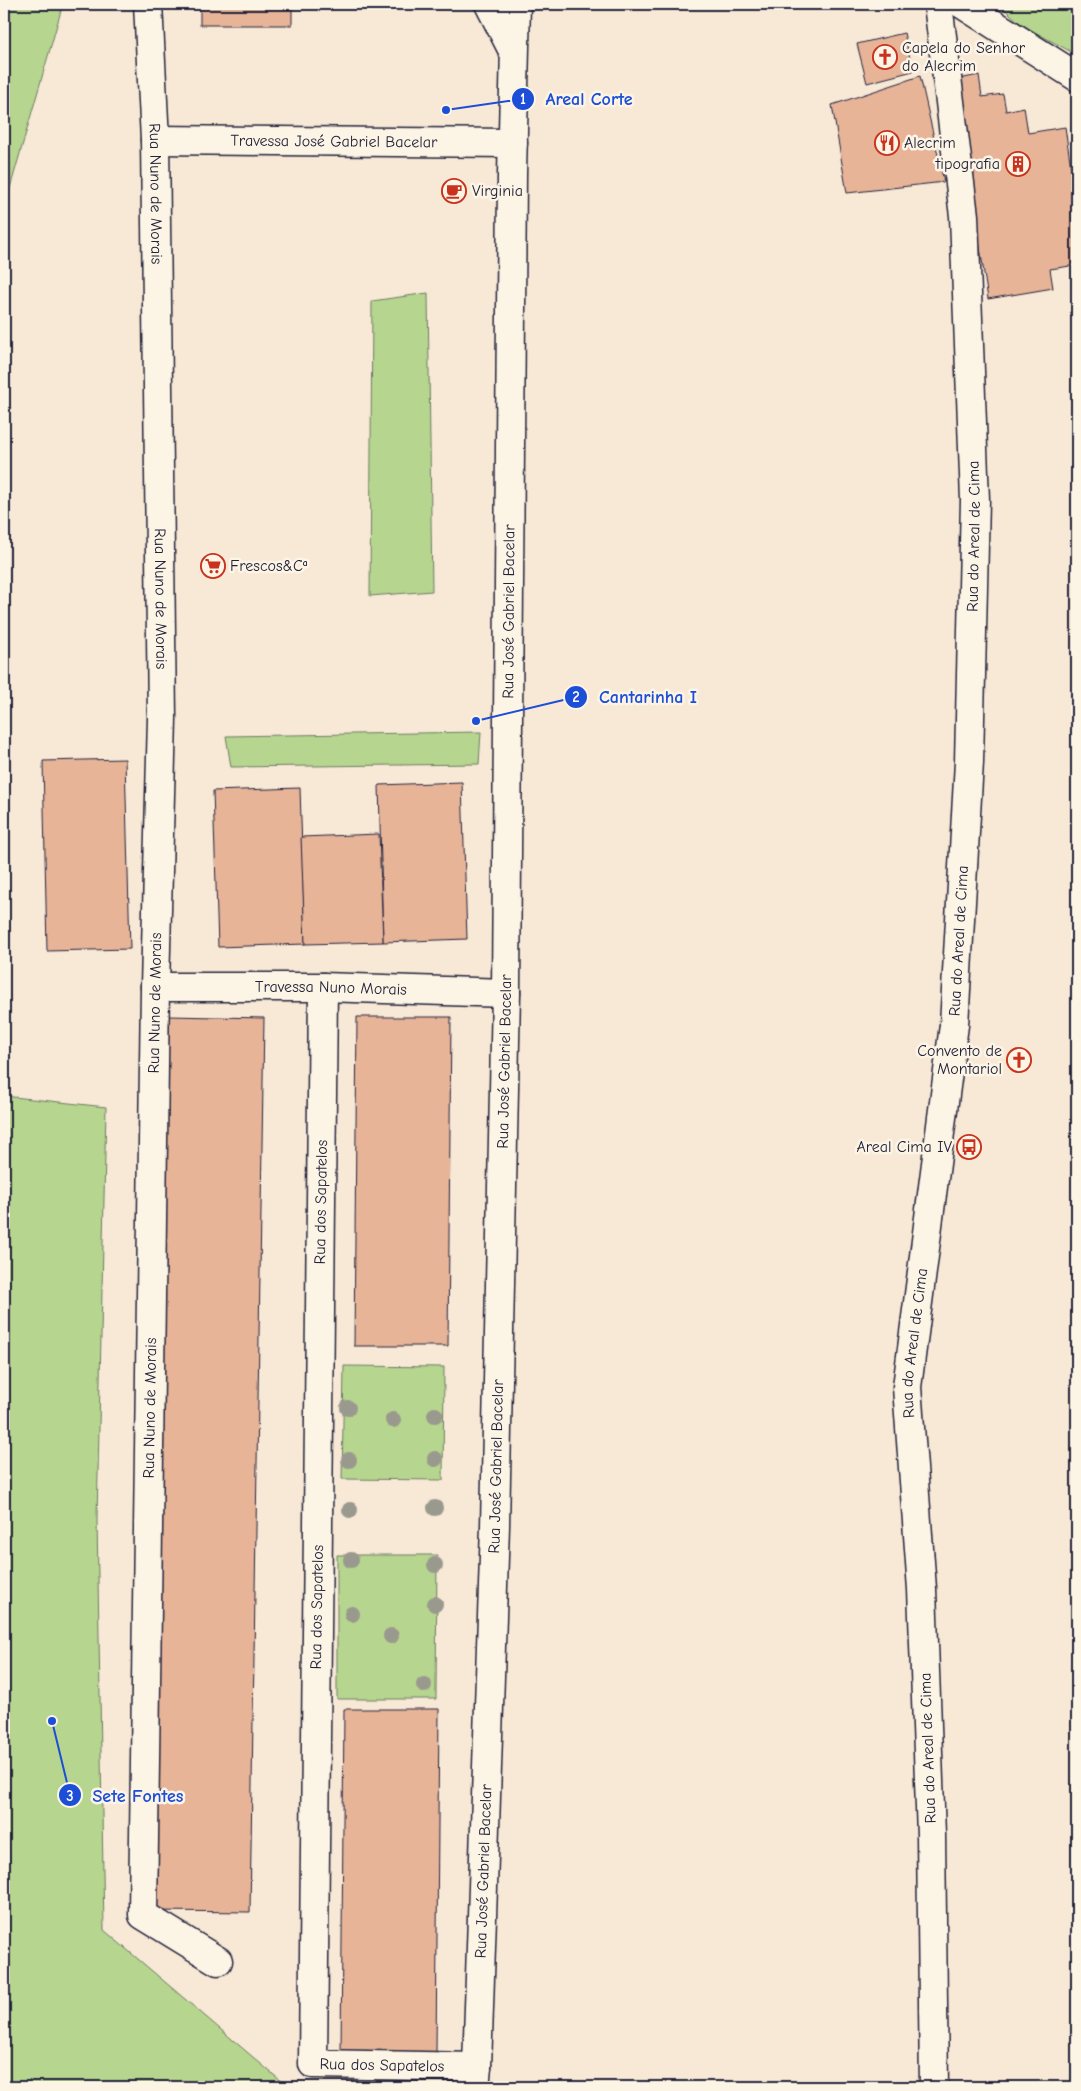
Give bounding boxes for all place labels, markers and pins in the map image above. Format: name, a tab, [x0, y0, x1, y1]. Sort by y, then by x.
place label: Capela do Senhor do Alecrim	[902, 39, 1026, 75]
church icon: Capela do Senhor do Alecrim	[872, 44, 898, 70]
callout: Areal Corte	[511, 82, 642, 115]
restaurant icon: Alecrim	[874, 130, 900, 156]
place label: Alecrim	[904, 134, 956, 152]
building icon: tipografia	[1005, 151, 1031, 177]
place label: tipografia	[935, 155, 1000, 173]
cafe icon: Virginia	[441, 178, 467, 204]
place label: Virginia	[472, 182, 523, 200]
supermarket icon: Frescos&Cª	[200, 553, 226, 579]
place label: Frescos&Cª	[230, 557, 308, 575]
callout: Cantarinha I	[564, 681, 707, 714]
place label: Convento de Montariol	[917, 1042, 1002, 1078]
church icon: Convento de Montariol	[1006, 1047, 1032, 1073]
bus stop icon: Areal Cima IV	[956, 1134, 982, 1160]
place label: Areal Cima IV	[856, 1138, 952, 1156]
callout: Sete Fontes	[57, 1779, 193, 1812]

